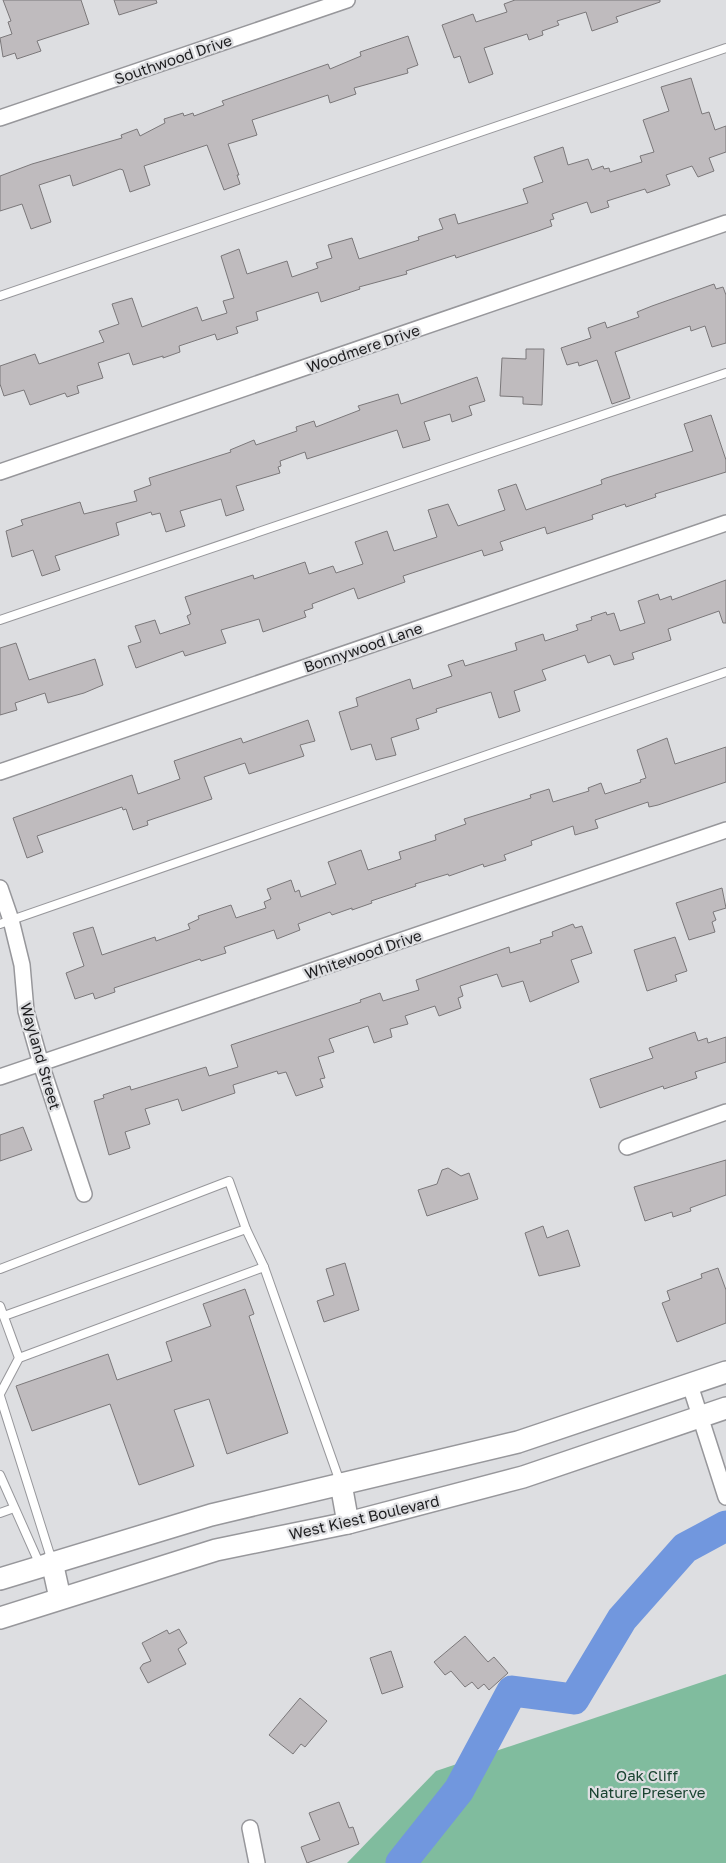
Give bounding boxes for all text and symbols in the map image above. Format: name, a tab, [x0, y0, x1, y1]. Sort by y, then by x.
street label: Southwood Drive	[112, 30, 234, 88]
street label: Woodmere Drive	[304, 320, 422, 376]
street label: Bonnywood Lane	[301, 618, 425, 676]
street label: Whitewood Drive	[302, 925, 424, 982]
street label: Wayland Street	[17, 1001, 65, 1111]
street label: West Kiest Boulevard	[287, 1491, 441, 1543]
park label: Oak Cliff Nature Preserve	[589, 1766, 706, 1801]

